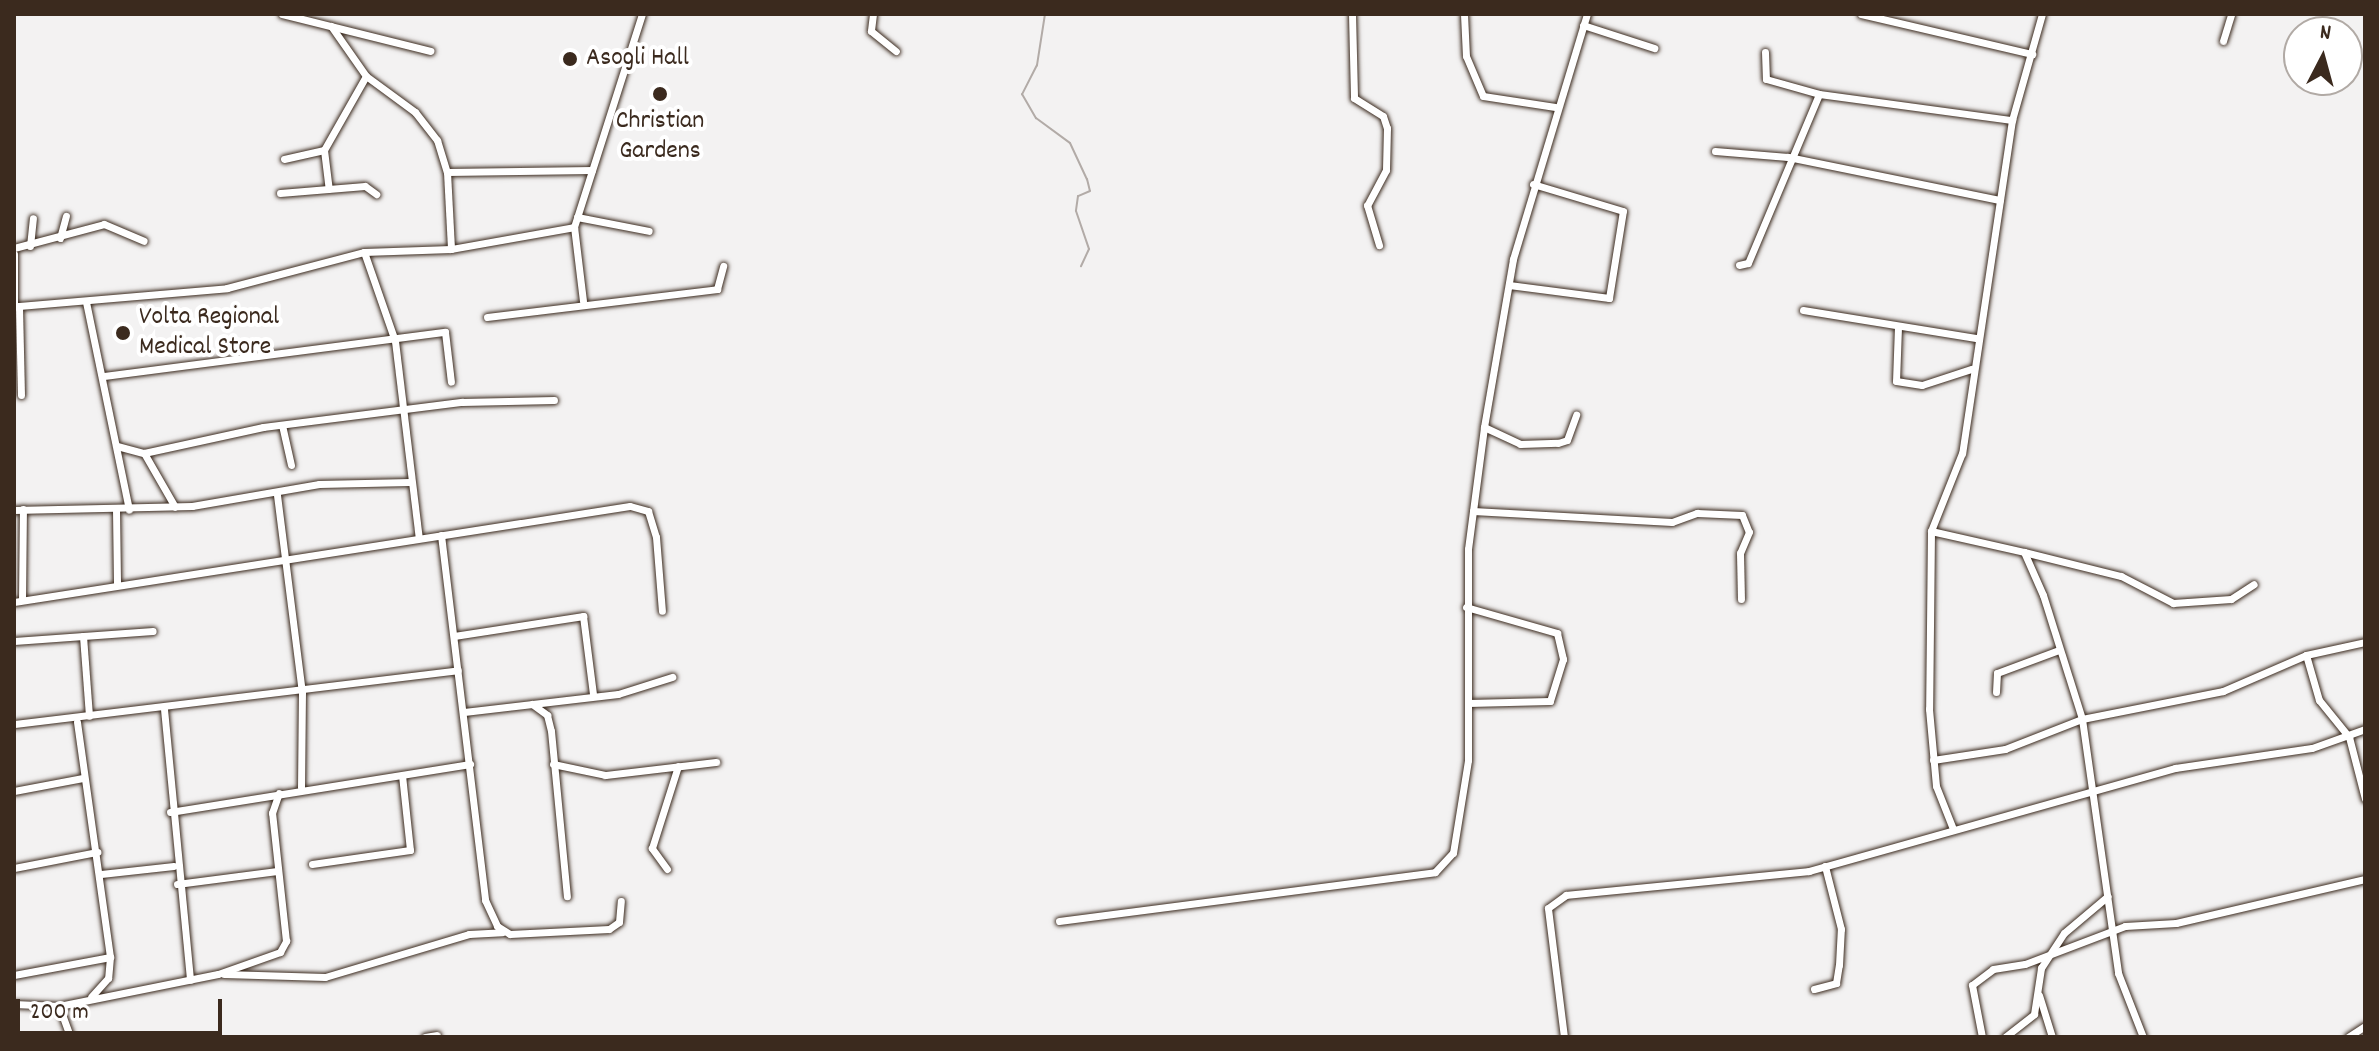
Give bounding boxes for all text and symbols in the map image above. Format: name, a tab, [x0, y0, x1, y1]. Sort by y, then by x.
north arrow	[2283, 16, 2363, 96]
text: N	[2318, 18, 2332, 50]
place label: Asogli Hall	[586, 43, 689, 75]
marker: Asogli Hall	[561, 50, 579, 68]
marker: Christian Gardens	[651, 85, 669, 103]
place label: Christian Gardens	[616, 106, 704, 168]
place label: Volta Regional Medical Store	[139, 302, 279, 364]
marker: Volta Regional Medical Store	[114, 324, 132, 342]
scale bar	[20, 983, 226, 1033]
text: 200 m	[30, 996, 89, 1030]

